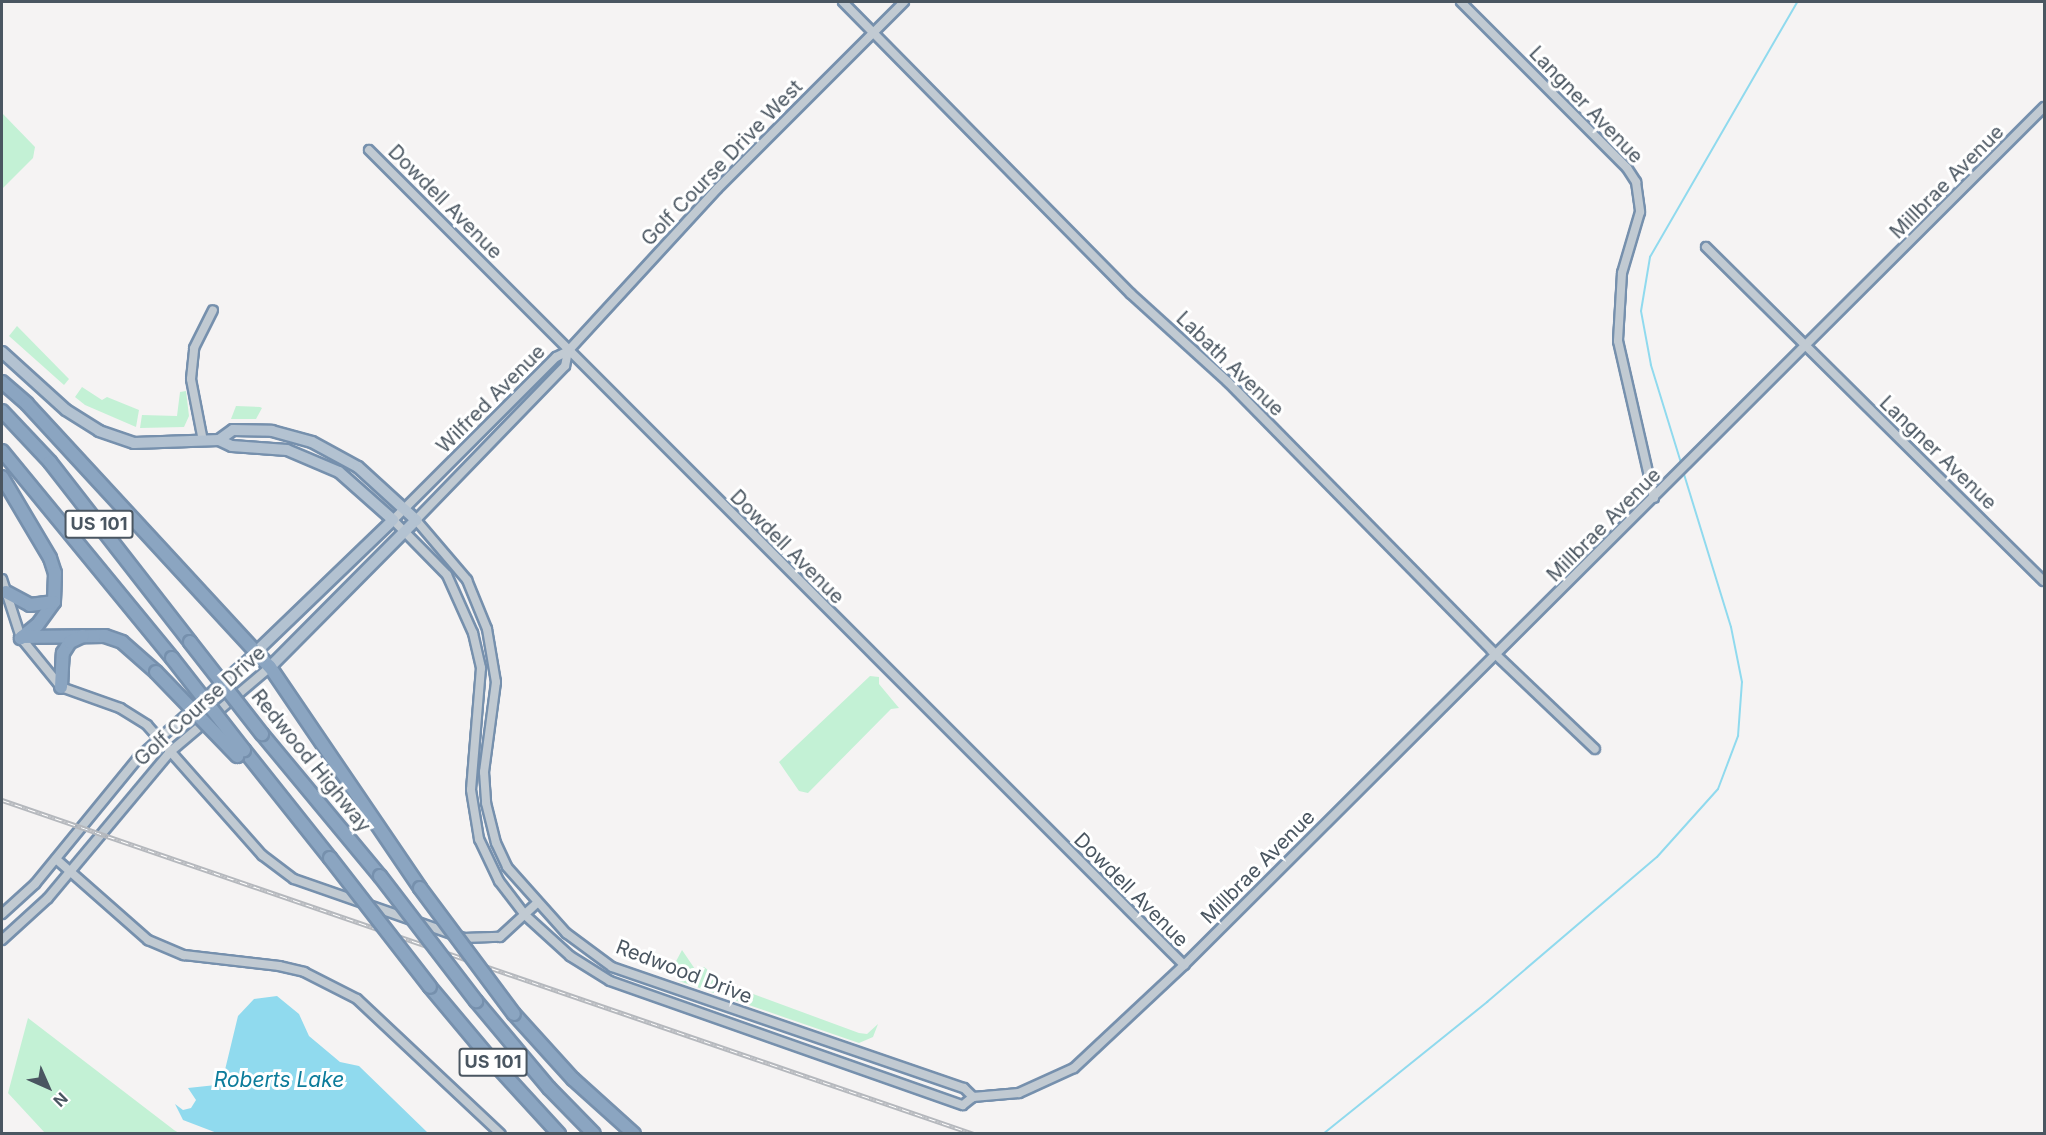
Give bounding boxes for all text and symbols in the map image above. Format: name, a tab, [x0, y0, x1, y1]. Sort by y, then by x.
street label: Langner Avenue	[1524, 41, 1648, 169]
street label: Golf Course Drive West	[637, 75, 807, 251]
street label: Millbrae Avenue	[1885, 120, 2009, 244]
street label: Dowdell Avenue	[383, 140, 507, 264]
street label: Labath Avenue	[1171, 307, 1289, 421]
street label: Wilfred Avenue	[432, 340, 550, 458]
street label: Langner Avenue	[1874, 391, 2002, 515]
street label: Millbrae Avenue	[1542, 463, 1666, 587]
street label: Dowdell Avenue	[725, 485, 849, 609]
road number: US 101	[64, 509, 134, 539]
street label: Golf Course Drive	[129, 641, 271, 771]
street label: Redwood Highway	[246, 685, 376, 837]
street label: Millbrae Avenue	[1196, 805, 1320, 929]
street label: Dowdell Avenue	[1069, 828, 1193, 952]
street label: Redwood Drive	[612, 935, 756, 1009]
road number: US 101	[458, 1047, 528, 1077]
north arrow	[18, 1057, 78, 1117]
water label: Roberts Lake	[214, 1067, 344, 1093]
text: N	[49, 1088, 72, 1111]

